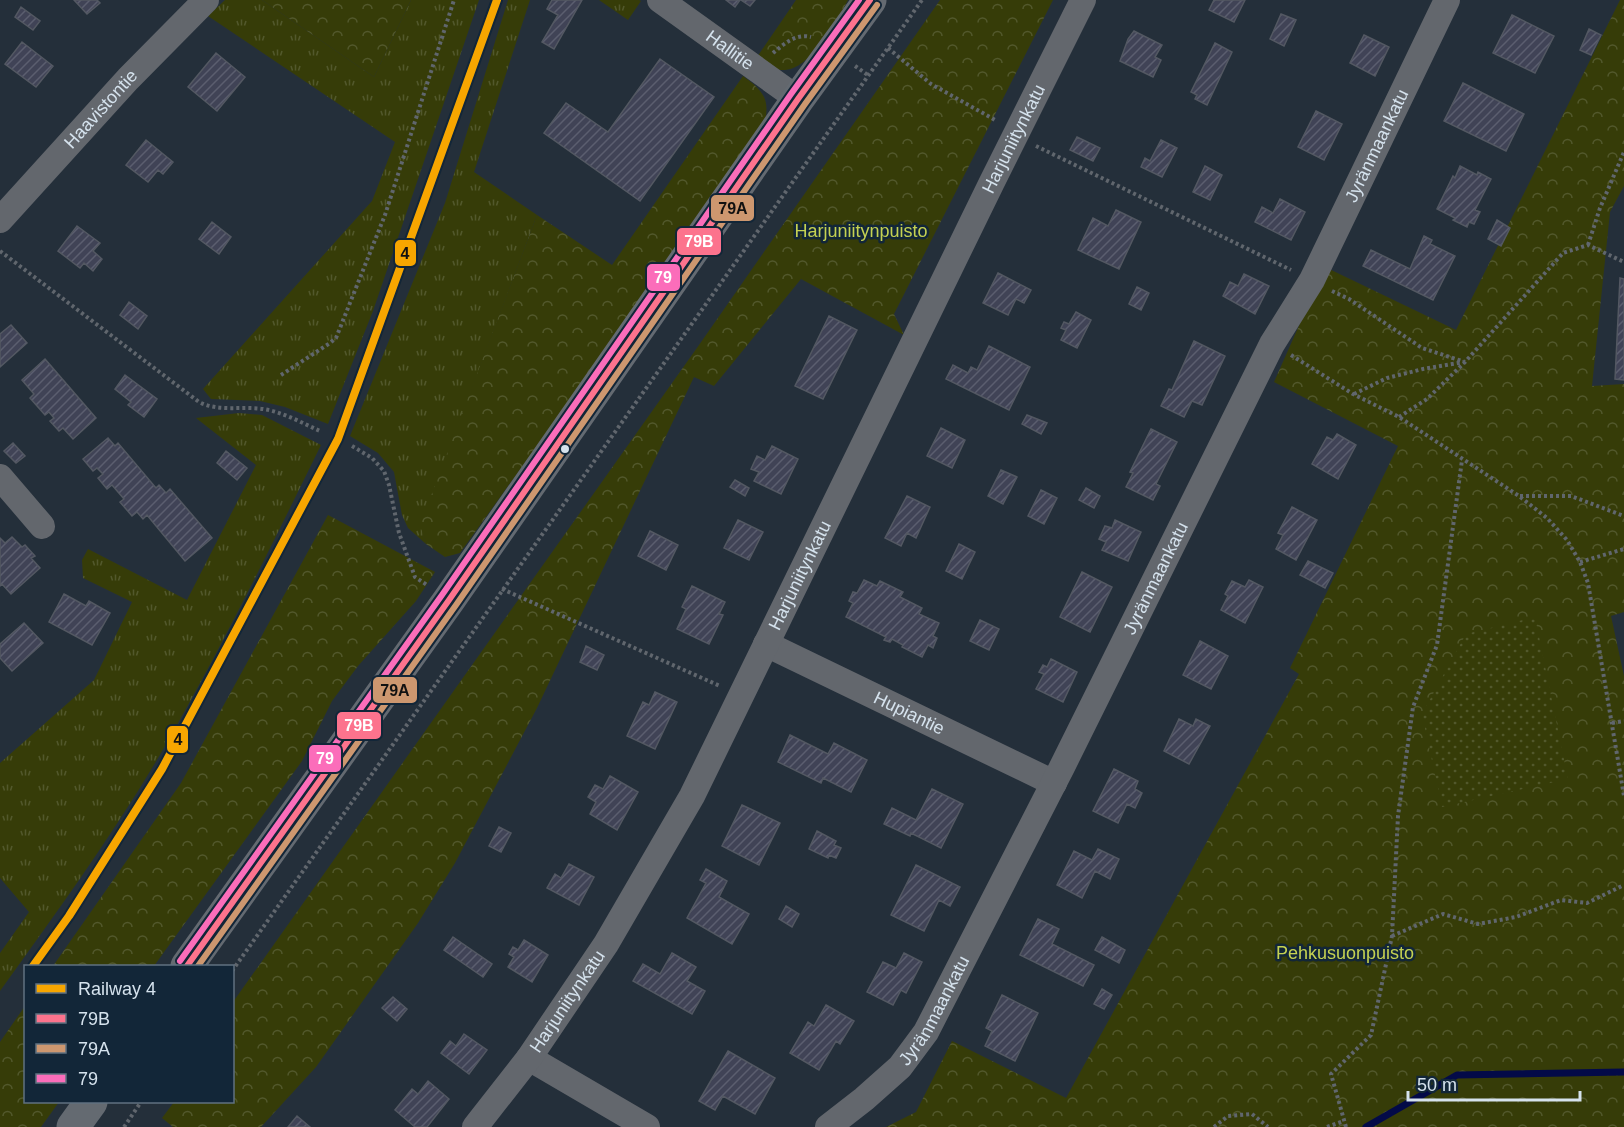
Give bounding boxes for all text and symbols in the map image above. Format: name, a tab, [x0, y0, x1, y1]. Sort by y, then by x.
street label: Hallitie	[702, 26, 758, 74]
street label: Haavistontie	[60, 65, 142, 152]
street label: Harjuniitynkatu	[978, 81, 1049, 197]
street label: Jyränmaankatu	[1341, 86, 1412, 206]
line badge: 79A	[710, 194, 755, 222]
text: 79A	[718, 200, 748, 217]
park label: Harjuniitynpuisto	[794, 221, 928, 241]
line badge: 79B	[676, 227, 722, 256]
text: 79B	[684, 233, 714, 250]
line badge: 4	[394, 239, 417, 267]
text: 4	[401, 245, 410, 262]
line badge: 79	[646, 263, 681, 292]
text: 79	[654, 269, 672, 286]
unlabelled marker	[559, 443, 571, 455]
street label: Harjuniitynkatu	[765, 517, 835, 633]
street label: Jyränmaankatu	[1119, 519, 1192, 638]
line badge: 79A	[372, 676, 418, 704]
text: 79A	[380, 682, 410, 699]
street label: Hupiantie	[871, 688, 948, 739]
line badge: 79B	[336, 711, 382, 740]
text: 79B	[344, 717, 374, 734]
line badge: 4	[166, 725, 189, 754]
text: 4	[174, 731, 183, 748]
line badge: 79	[308, 744, 342, 773]
text: 79	[316, 750, 334, 767]
park label: Pehkusuonpuisto	[1276, 943, 1414, 963]
street label: Harjuniitynkatu	[526, 946, 609, 1056]
street label: Jyränmaankatu	[895, 953, 973, 1069]
legend	[24, 965, 234, 1103]
text: Railway 4	[78, 979, 156, 999]
text: 79B	[78, 1009, 110, 1029]
text: 79A	[78, 1039, 110, 1059]
scale bar	[1408, 1064, 1580, 1102]
text: 79	[78, 1069, 98, 1089]
text: 50 m	[1417, 1075, 1457, 1095]

